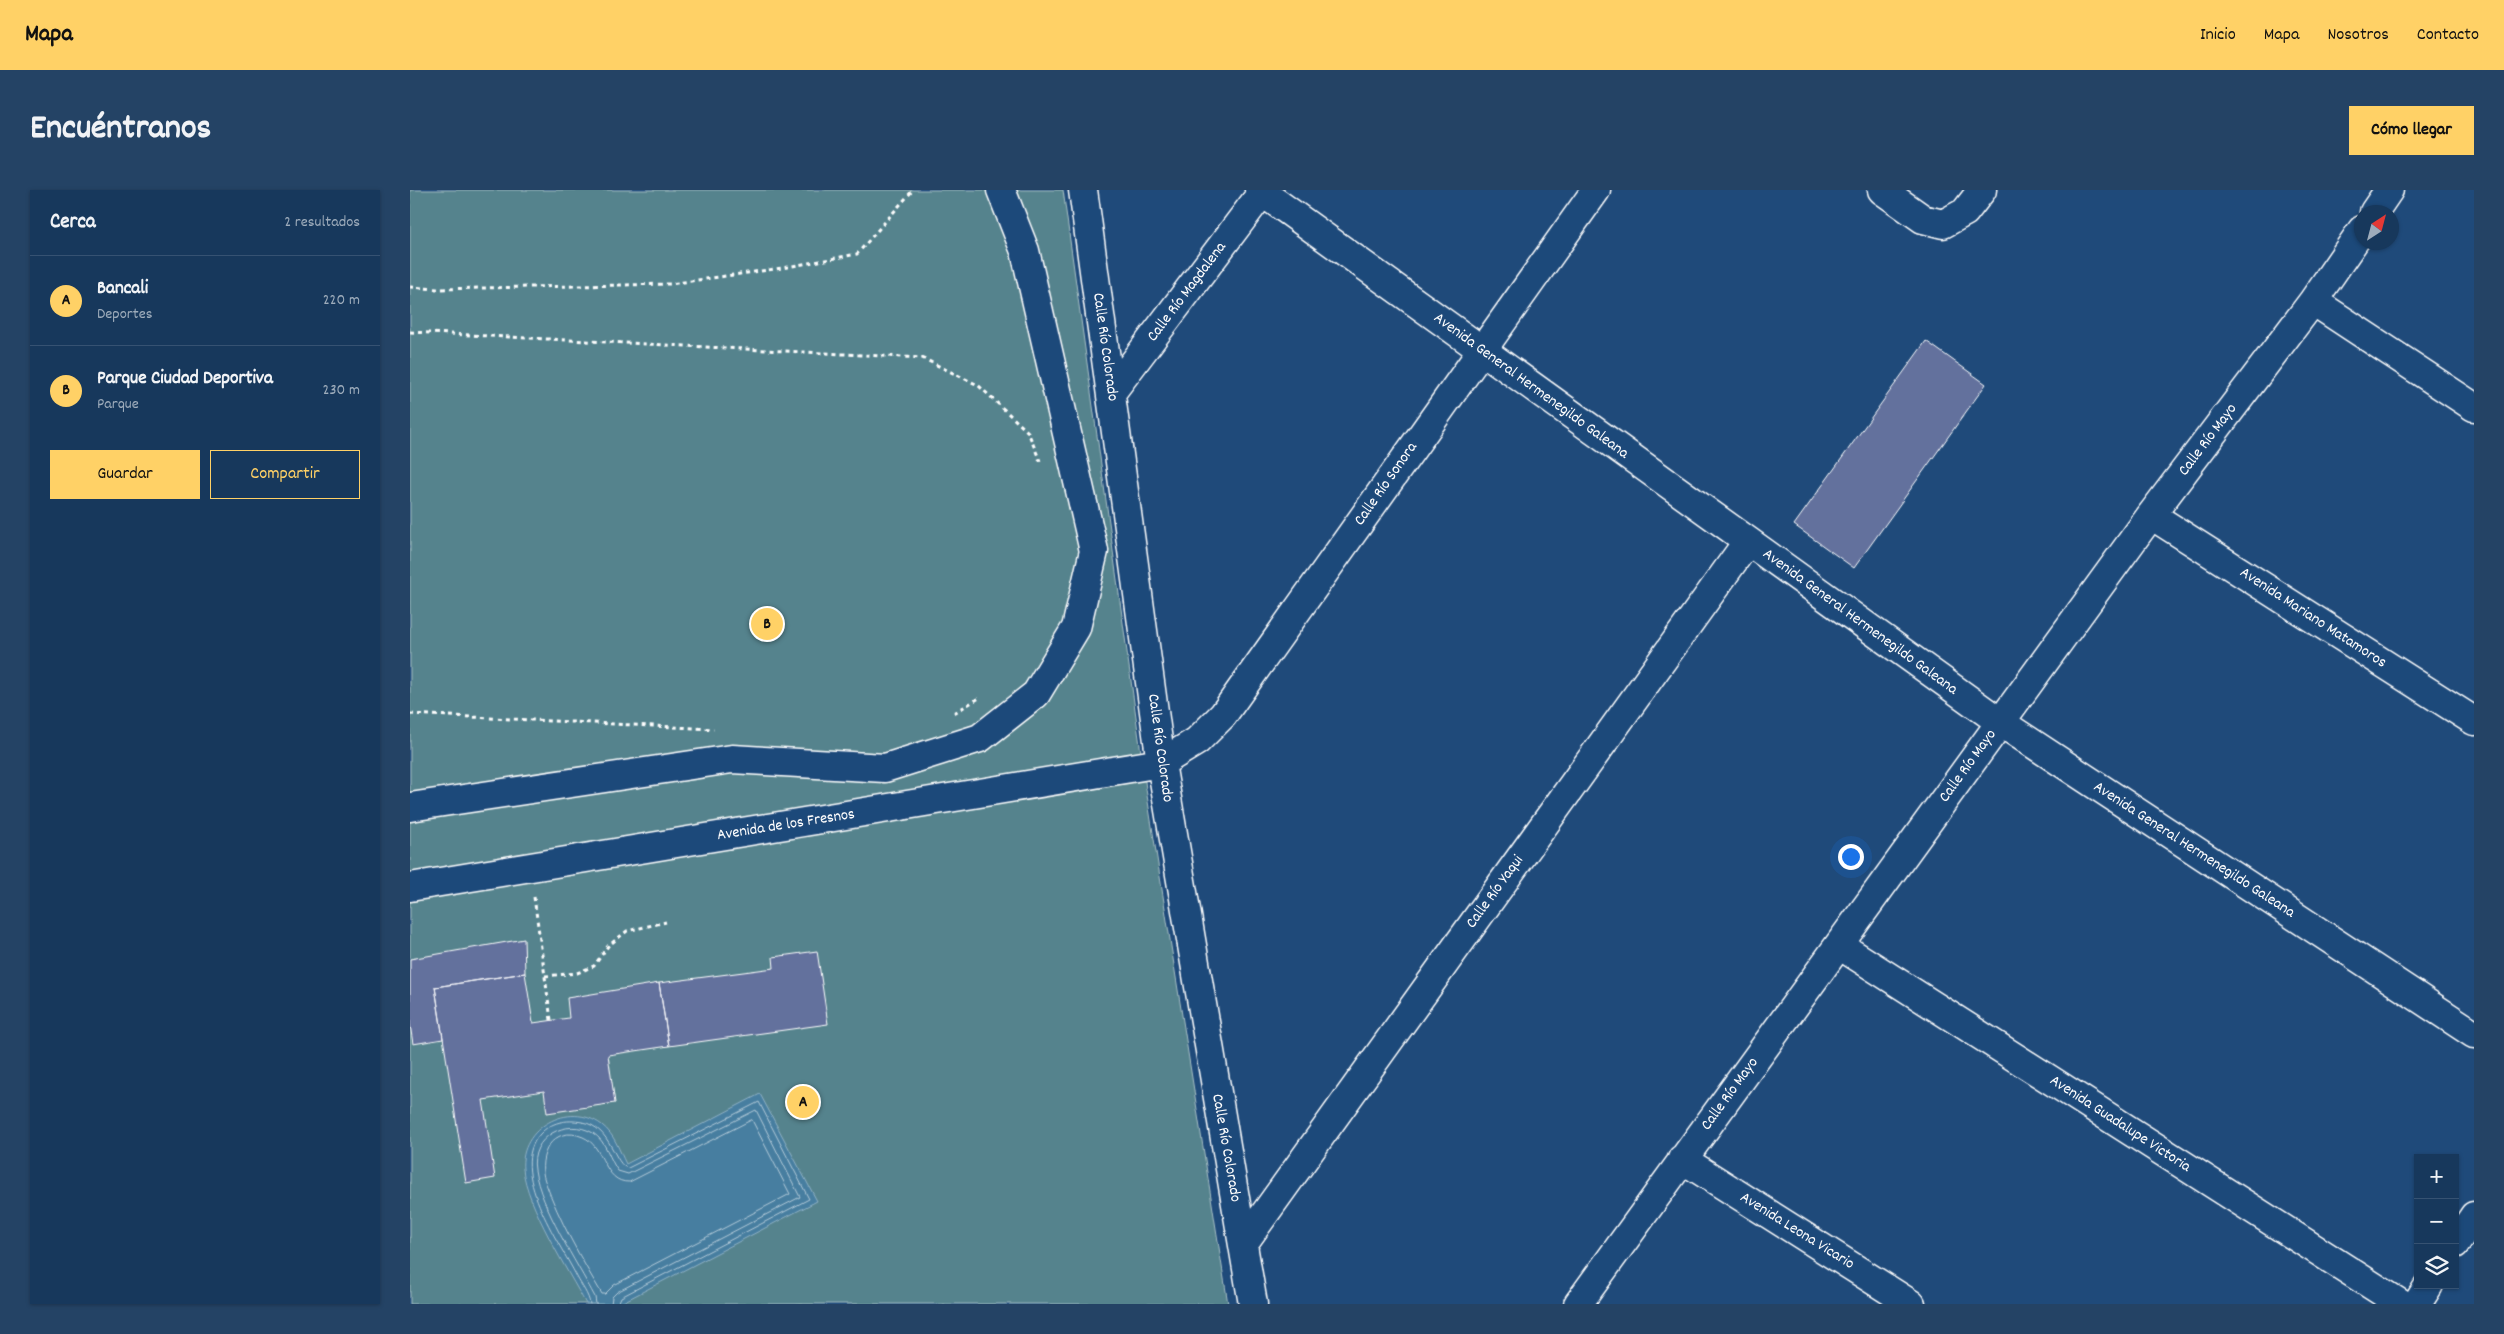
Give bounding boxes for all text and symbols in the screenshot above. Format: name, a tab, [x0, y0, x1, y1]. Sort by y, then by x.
text: Mapa	[25, 18, 73, 52]
text: Inicio	[2200, 23, 2236, 48]
text: Mapa	[2264, 23, 2299, 48]
text: Nosotros	[2327, 23, 2389, 48]
text: Contacto	[2417, 23, 2479, 48]
text: Encuéntranos	[30, 105, 211, 155]
button: Cómo llegar	[2349, 106, 2474, 155]
north arrow	[2354, 205, 2399, 250]
text: Cerca	[50, 208, 96, 238]
text: 2 resultados	[284, 211, 360, 234]
street label: Calle Río Magdalena	[1142, 237, 1233, 347]
text: Bancali	[97, 276, 148, 303]
text: A	[62, 289, 70, 312]
text: 220 m	[323, 289, 360, 312]
street label: Calle Río Colorado	[1086, 291, 1124, 403]
text: Deportes	[97, 303, 152, 326]
street label: Avenida General Hermenegildo Galeana	[1429, 307, 1634, 465]
text: Parque Ciudad Deportiva	[97, 366, 273, 393]
text: B	[62, 379, 70, 402]
text: 230 m	[323, 379, 360, 402]
text: Parque	[97, 393, 139, 416]
street label: Calle Río Mayo	[2173, 399, 2243, 481]
street label: Calle Río Sonora	[1349, 437, 1424, 530]
button: Guardar	[50, 450, 200, 499]
button: Compartir	[210, 450, 360, 499]
street label: Avenida General Hermenegildo Galeana	[1758, 543, 1963, 701]
street label: Avenida Mariano Matamoros	[2235, 562, 2391, 674]
pin: B	[751, 605, 783, 643]
street label: Calle Río Colorado	[1141, 692, 1179, 804]
street label: Calle Río Mayo	[1933, 725, 2003, 807]
street label: Avenida General Hermenegildo Galeana	[2089, 776, 2300, 924]
street label: Avenida de los Fresnos	[716, 803, 857, 847]
your location	[1838, 844, 1864, 870]
street label: Calle Río Yaqui	[1461, 851, 1529, 933]
street label: Calle Río Mayo	[1695, 1053, 1765, 1135]
street label: Avenida Guadalupe Victoria	[2045, 1070, 2196, 1179]
pin: A	[787, 1083, 819, 1121]
street label: Calle Río Colorado	[1205, 1092, 1247, 1204]
map controls	[2414, 1154, 2459, 1289]
button: +	[2414, 1154, 2459, 1199]
street label: Avenida Leona Vicario	[1735, 1186, 1859, 1276]
button: −	[2414, 1199, 2459, 1244]
button: layers	[2414, 1244, 2459, 1289]

